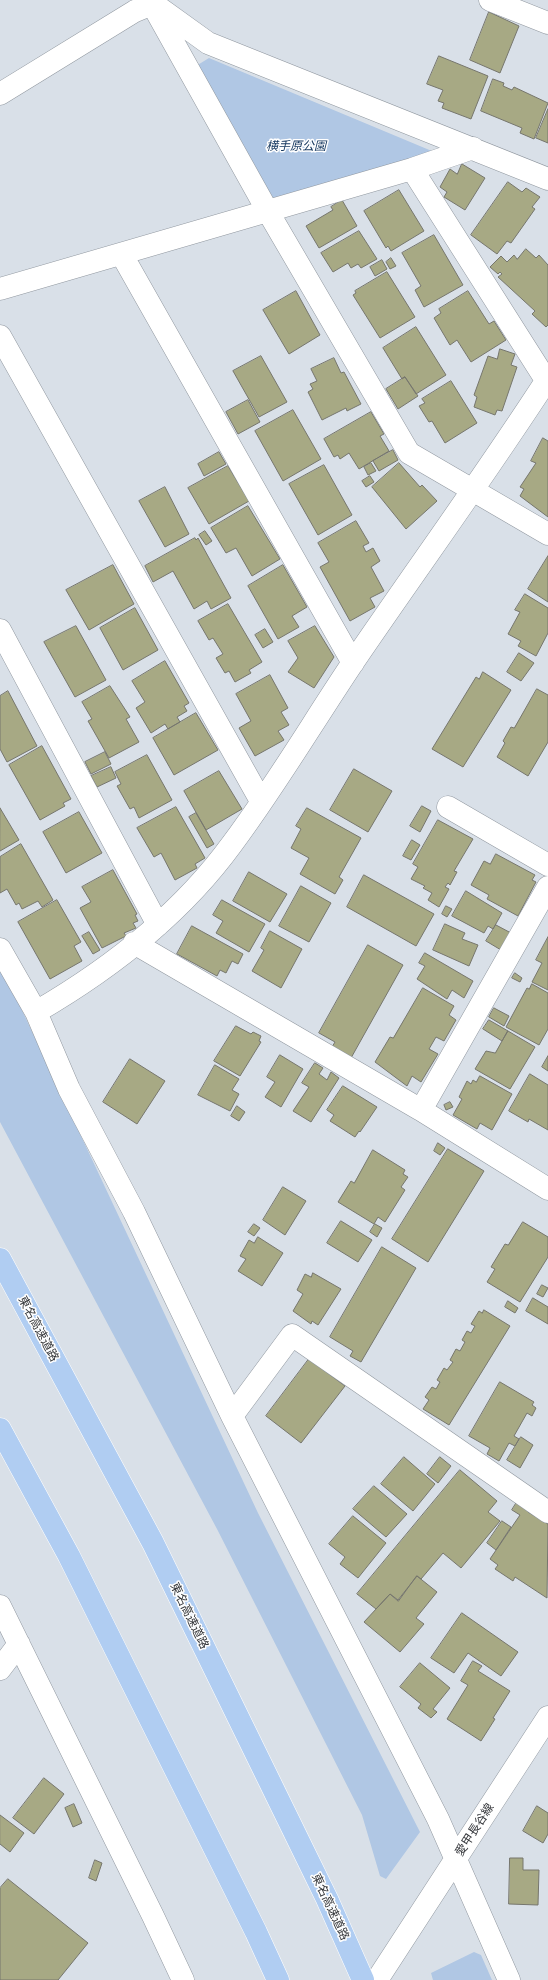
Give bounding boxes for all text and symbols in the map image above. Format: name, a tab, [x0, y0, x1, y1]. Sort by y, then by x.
park label: 横手原公園	[266, 140, 326, 154]
street label: 東名高速道路	[15, 1294, 61, 1364]
street label: 東名高速道路	[167, 1580, 211, 1652]
street label: 愛甲長谷線	[453, 1801, 497, 1859]
street label: 東名高速道路	[308, 1871, 352, 1943]

